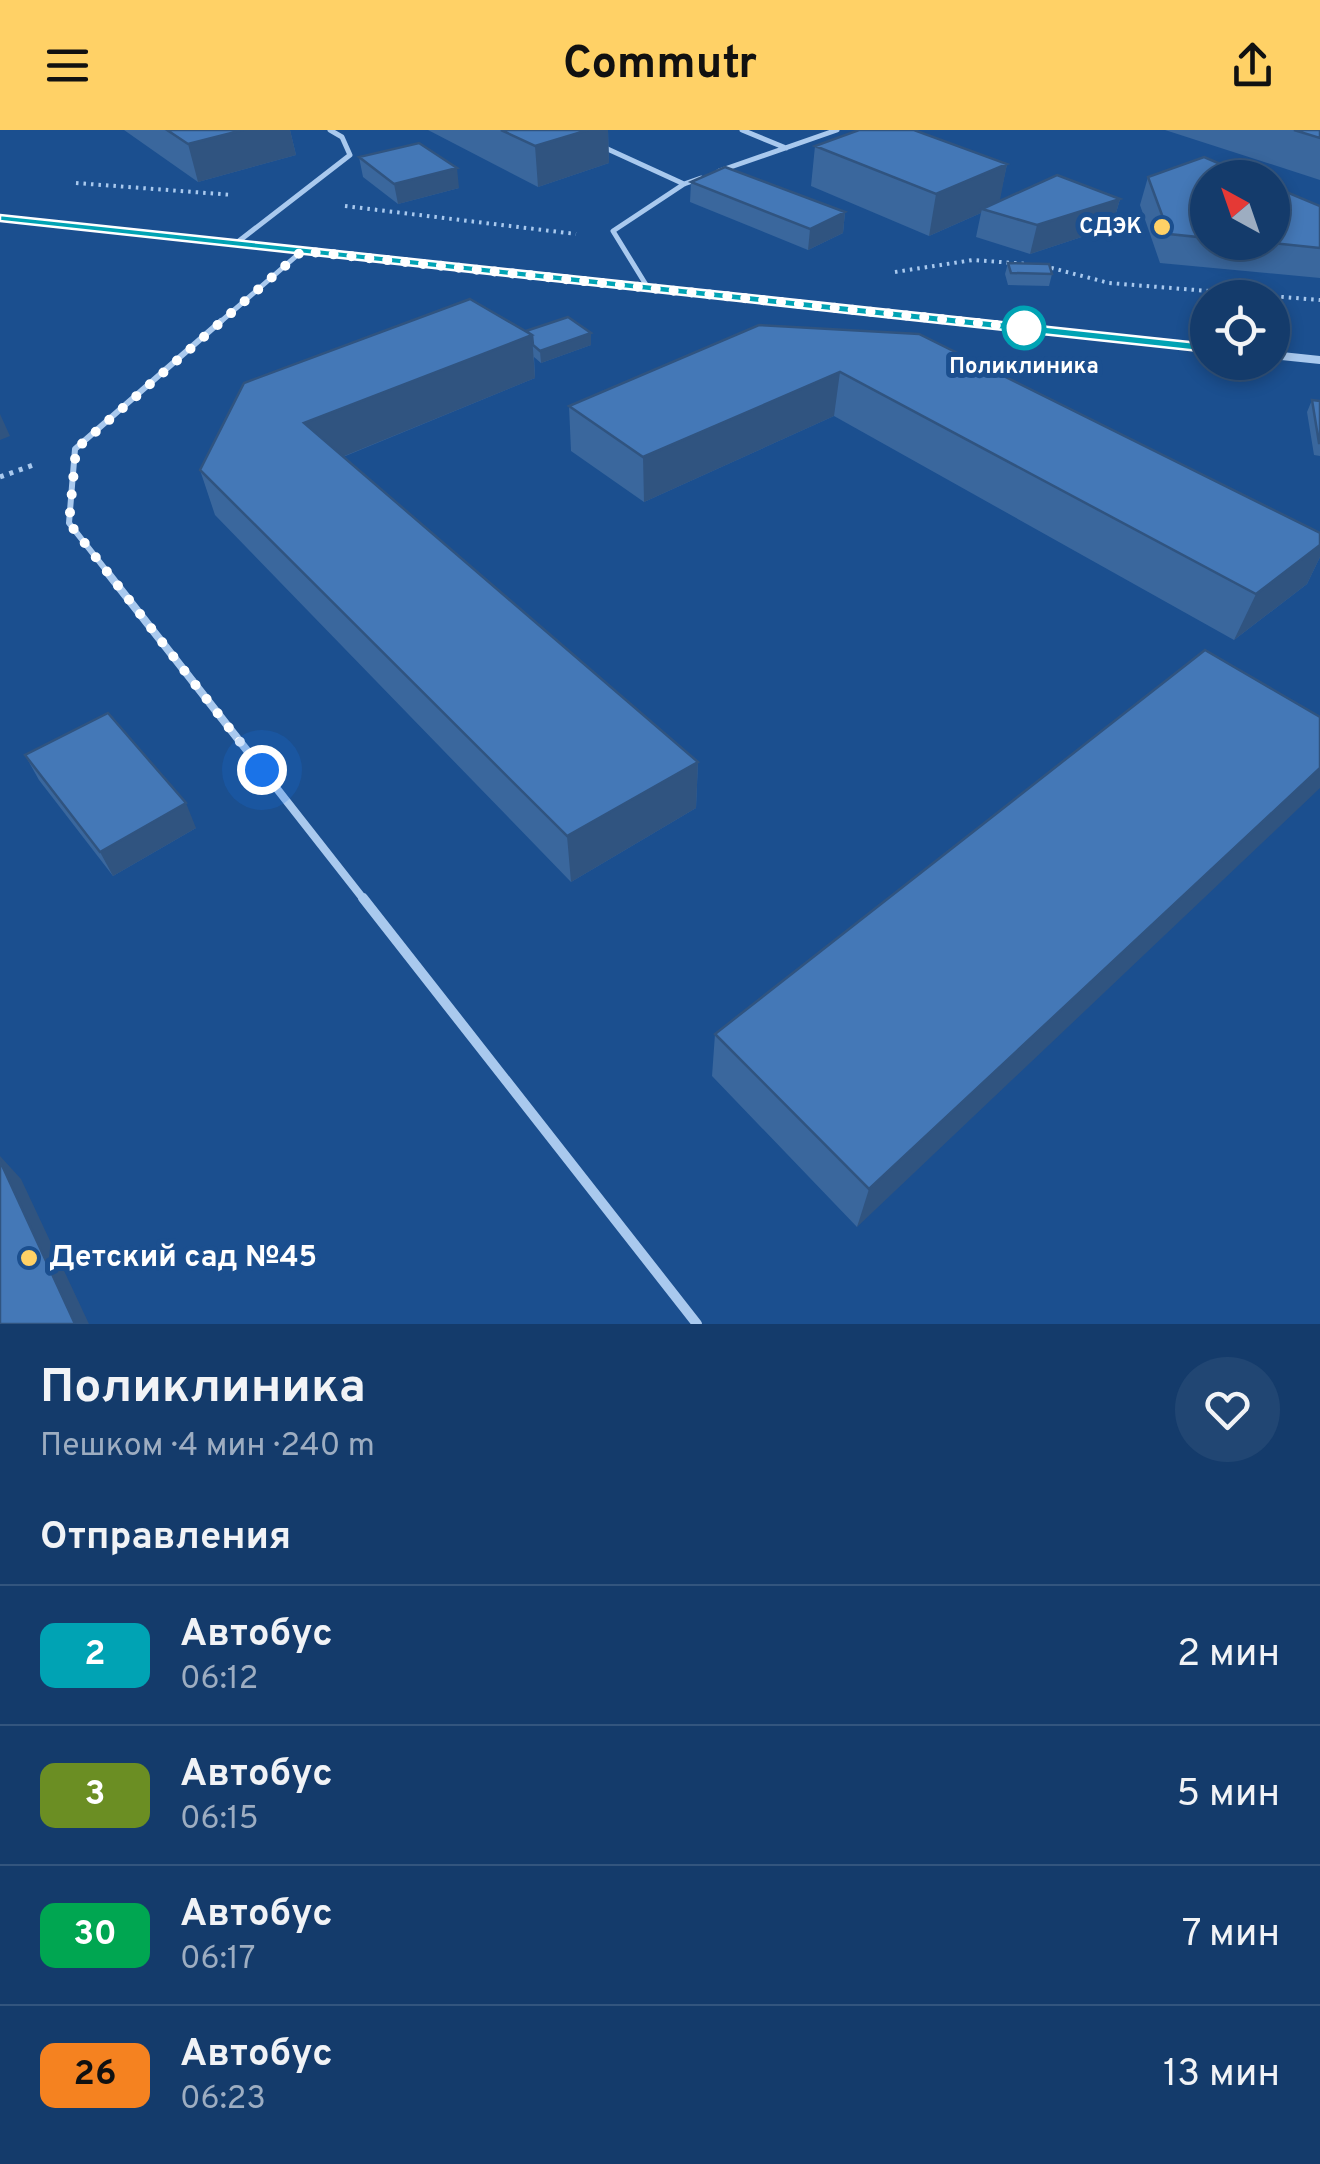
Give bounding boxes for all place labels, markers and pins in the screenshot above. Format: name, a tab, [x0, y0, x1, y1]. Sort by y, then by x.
place label: СДЭК	[1079, 214, 1142, 241]
marker: СДЭК	[1151, 216, 1173, 238]
marker: Поликлиника	[1003, 307, 1045, 349]
place label: Поликлиника	[949, 354, 1099, 381]
place label: Детский сад №45	[49, 1240, 317, 1277]
marker: Детский сад №45	[18, 1247, 40, 1269]

